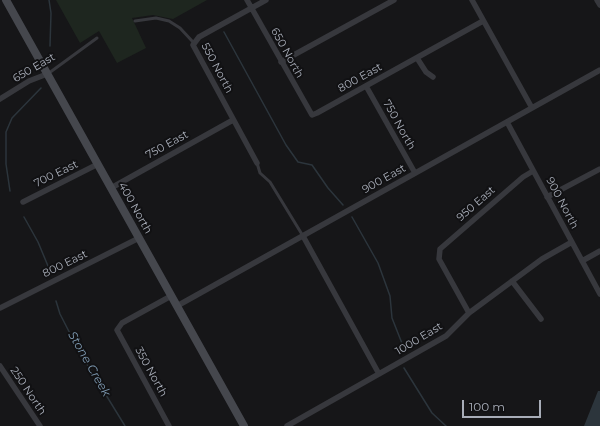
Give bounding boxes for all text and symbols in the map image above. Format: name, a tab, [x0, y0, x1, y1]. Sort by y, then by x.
street label: 650 North	[268, 26, 306, 80]
street label: 550 North	[198, 41, 236, 95]
street label: 650 East	[10, 51, 58, 85]
street label: 800 East	[336, 61, 384, 95]
street label: 750 North	[380, 98, 418, 152]
street label: 750 East	[144, 128, 190, 162]
street label: 700 East	[32, 158, 80, 190]
street label: 900 East	[360, 162, 408, 196]
street label: 900 North	[543, 175, 581, 231]
street label: 400 North	[115, 180, 155, 236]
street label: 950 East	[454, 184, 498, 224]
street label: 800 East	[41, 248, 89, 280]
street label: 1000 East	[393, 320, 445, 358]
water label: Stone Creek	[65, 329, 113, 399]
street label: 350 North	[132, 345, 170, 399]
street label: 250 North	[7, 365, 49, 417]
scale bar	[464, 392, 543, 418]
text: 100 m	[469, 399, 505, 414]

